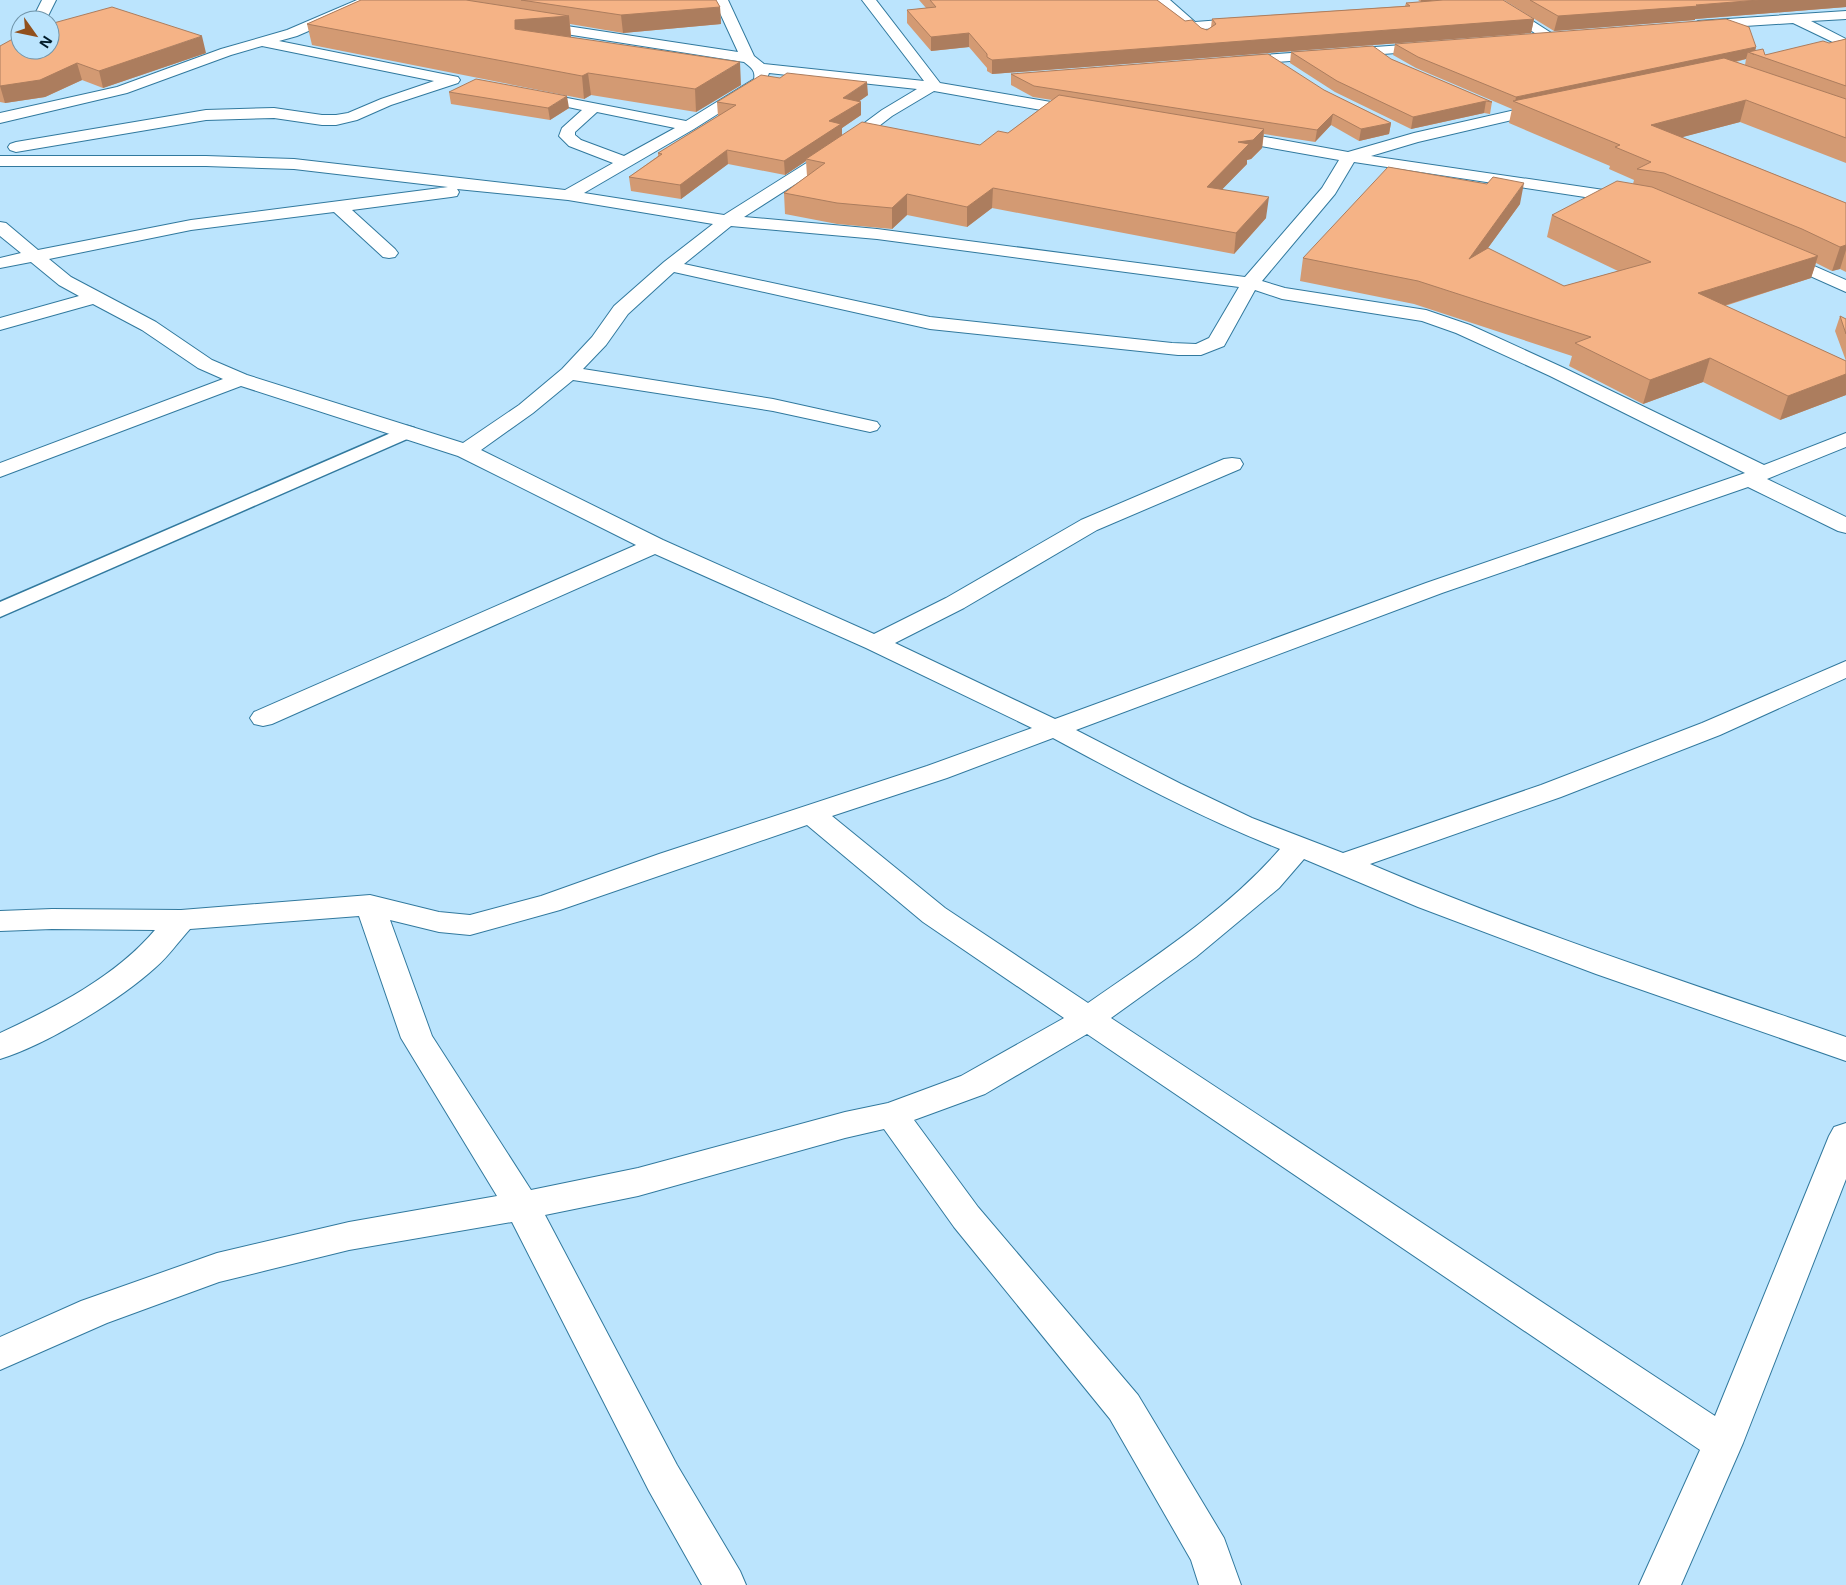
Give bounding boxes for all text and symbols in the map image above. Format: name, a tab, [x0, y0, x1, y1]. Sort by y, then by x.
north arrow	[10, 10, 60, 60]
text: N	[35, 32, 57, 52]

